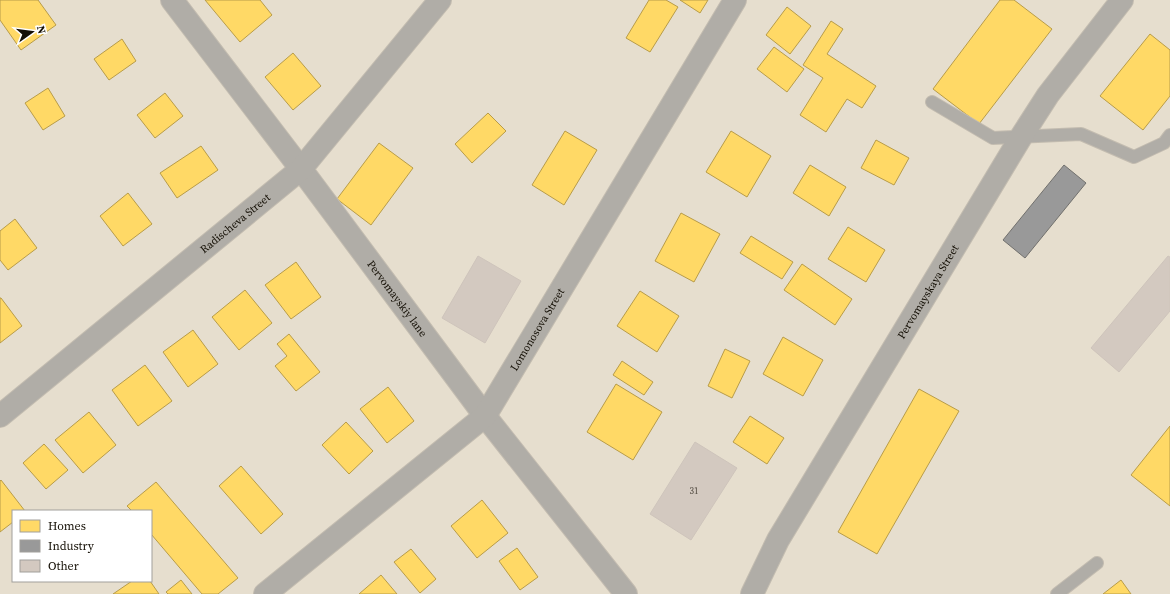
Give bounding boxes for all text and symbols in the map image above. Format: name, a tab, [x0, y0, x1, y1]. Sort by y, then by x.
north arrow	[12, 12, 52, 52]
text: N	[33, 24, 49, 35]
street label: Radischeva Street	[197, 190, 274, 257]
street label: Pervomayskaya Street	[894, 242, 963, 342]
street label: Pervomayskiy lane	[364, 257, 431, 340]
street label: Lomonosova Street	[507, 285, 568, 374]
house number: 31	[689, 485, 699, 497]
legend	[12, 510, 152, 582]
text: Homes	[48, 518, 86, 534]
text: Industry	[48, 538, 95, 554]
text: Other	[48, 558, 79, 574]

